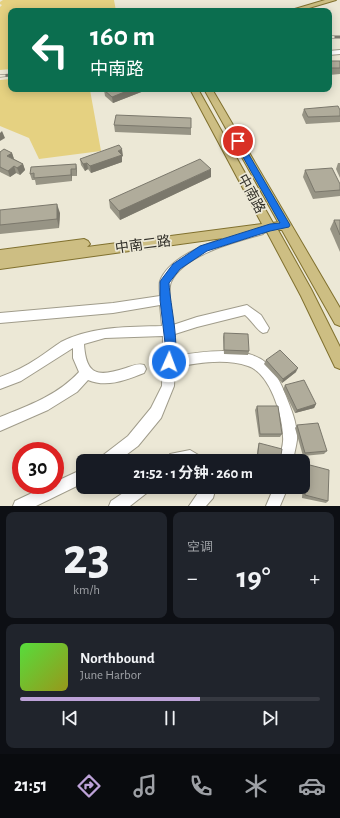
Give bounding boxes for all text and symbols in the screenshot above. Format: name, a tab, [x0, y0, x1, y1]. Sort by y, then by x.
text: 160 m	[90, 23, 155, 51]
icon: left	[24, 24, 76, 76]
text: 中南路	[90, 61, 144, 79]
pin	[221, 124, 255, 158]
icon: arrive	[227, 130, 249, 152]
street label: 中南路	[235, 172, 268, 216]
street label: 中南二路	[114, 233, 172, 256]
position arrow	[148, 341, 190, 383]
speed limit sign: 30	[12, 442, 64, 494]
text: 21:52 · 1 分钟 · 260 m	[133, 466, 253, 481]
text: 23	[63, 531, 110, 583]
text: 空调	[187, 541, 213, 554]
text: 19°	[236, 563, 271, 593]
text: −	[187, 567, 198, 589]
text: +	[309, 567, 320, 589]
text: km/h	[73, 584, 100, 597]
text: Northbound	[80, 651, 155, 666]
text: June Harbor	[80, 669, 141, 682]
icon: previous	[59, 707, 81, 729]
icon: pause	[159, 707, 181, 729]
icon: next	[259, 707, 281, 729]
icon: directions	[75, 772, 103, 800]
icon: music	[131, 772, 159, 800]
icon: phone	[187, 772, 215, 800]
icon: climate	[242, 772, 270, 800]
icon: car	[298, 772, 326, 800]
text: 21:51	[14, 777, 47, 795]

